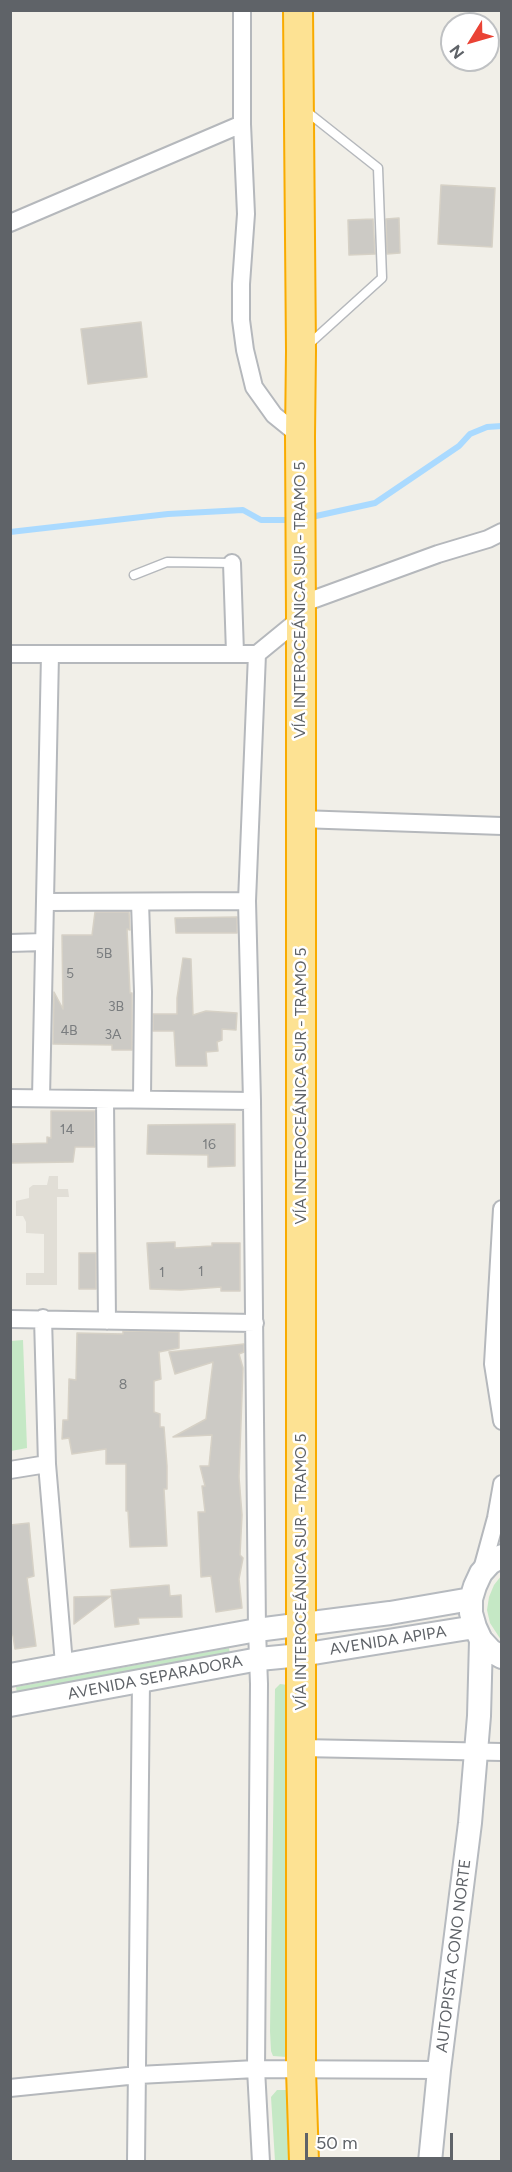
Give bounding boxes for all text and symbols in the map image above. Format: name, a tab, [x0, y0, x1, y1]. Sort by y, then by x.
north arrow	[440, 12, 500, 72]
text: N	[446, 41, 468, 63]
street label: VÍA INTEROCEÁNICA SUR - TRAMO 5	[290, 461, 310, 739]
house number: 5B	[96, 946, 112, 962]
street label: VÍA INTEROCEÁNICA SUR - TRAMO 5	[291, 947, 311, 1225]
house number: 5	[66, 966, 74, 982]
house number: 3B	[108, 999, 124, 1015]
house number: 4B	[60, 1023, 78, 1039]
house number: 3A	[104, 1027, 122, 1043]
house number: 14	[60, 1122, 74, 1138]
house number: 16	[202, 1137, 216, 1153]
house number: 1	[198, 1264, 204, 1280]
house number: 1	[159, 1265, 165, 1281]
house number: 8	[119, 1377, 127, 1393]
street label: VÍA INTEROCEÁNICA SUR - TRAMO 5	[291, 1433, 311, 1711]
street label: AVENIDA APIPA	[328, 1622, 448, 1660]
street label: AVENIDA SEPARADORA	[66, 1652, 244, 1704]
street label: AUTOPISTA CONO NORTE	[433, 1858, 475, 2054]
scale bar	[308, 2121, 456, 2159]
text: 50 m	[316, 2132, 358, 2154]

